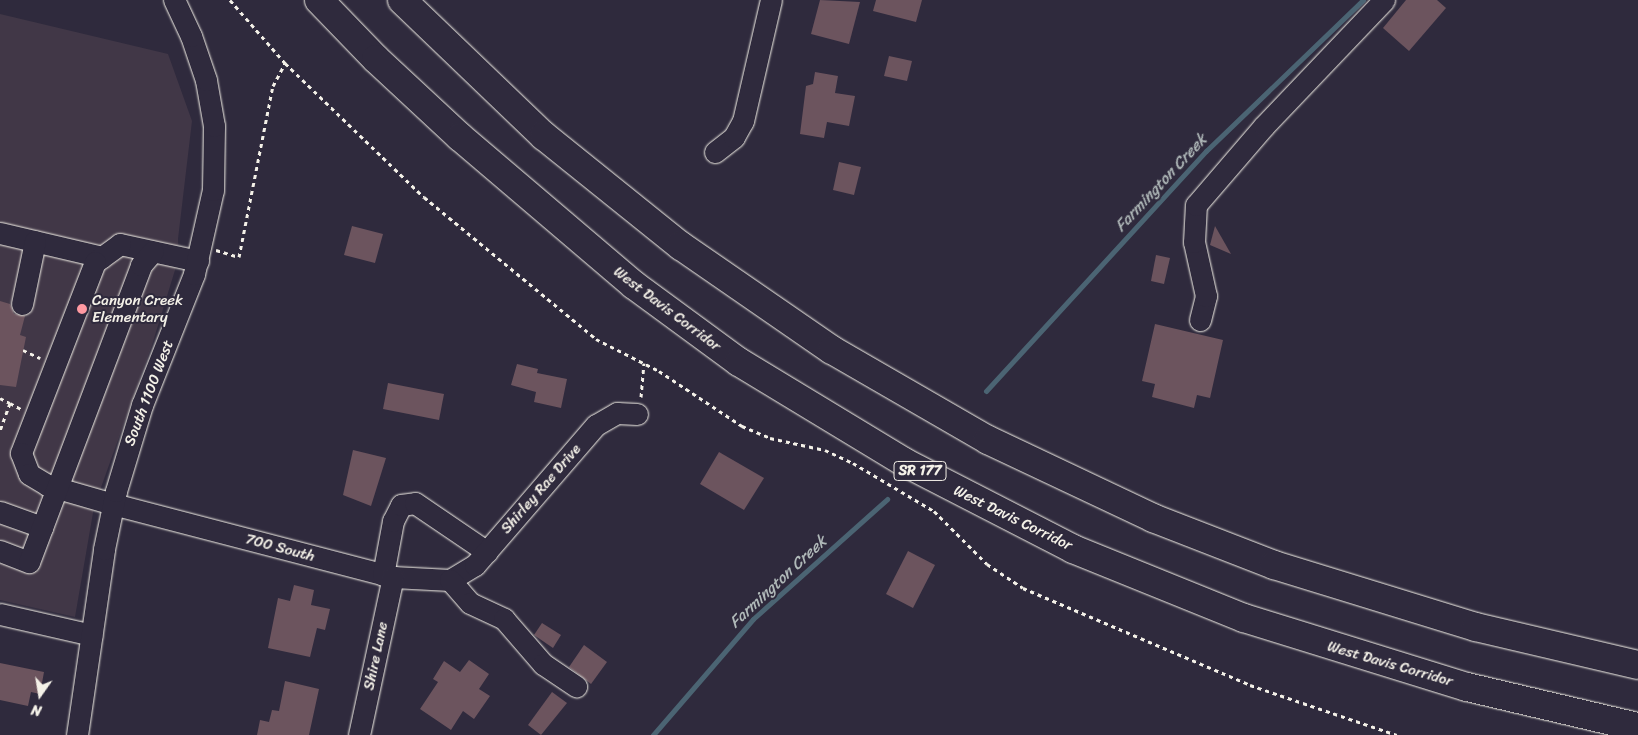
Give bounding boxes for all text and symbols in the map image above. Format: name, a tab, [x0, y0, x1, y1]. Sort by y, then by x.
water label: Farmington Creek	[1111, 130, 1211, 236]
street label: West Davis Corridor	[610, 263, 724, 355]
place label: Canyon Creek Elementary	[92, 291, 183, 326]
marker: Canyon Creek Elementary	[76, 303, 88, 315]
street label: South 1100 West	[121, 338, 177, 448]
street label: Shirley Rae Drive	[497, 440, 585, 538]
road number: SR 177	[892, 460, 948, 482]
street label: West Davis Corridor	[951, 481, 1075, 555]
street label: 700 South	[243, 530, 317, 566]
water label: Farmington Creek	[725, 532, 831, 632]
street label: Shire Lane	[360, 620, 392, 692]
street label: West Davis Corridor	[1325, 637, 1455, 691]
north arrow	[15, 670, 65, 720]
text: N	[29, 697, 44, 723]

